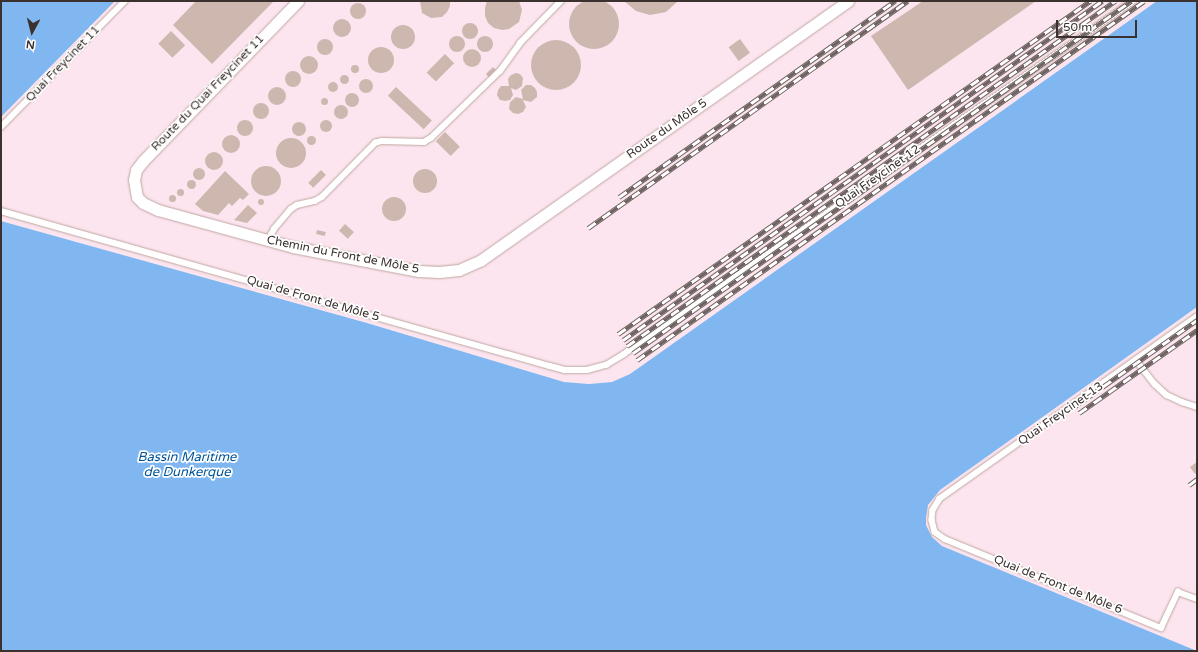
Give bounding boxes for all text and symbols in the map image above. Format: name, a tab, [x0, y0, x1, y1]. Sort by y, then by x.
north arrow	[12, 12, 52, 52]
scale bar	[1058, 12, 1139, 38]
text: 50 m	[1063, 20, 1092, 34]
street label: Quai Freycinet 11	[23, 23, 103, 105]
street label: Route du Quai Freycinet 11	[149, 32, 267, 154]
text: N	[25, 37, 36, 51]
street label: Route du Môle 5	[624, 96, 710, 162]
street label: Quai Freycinet 12	[833, 142, 923, 212]
street label: Chemin du Front de Môle 5	[266, 233, 420, 277]
street label: Quai de Front de Môle 5	[245, 273, 381, 325]
street label: Quai Freycinet 13	[1016, 379, 1106, 449]
water label: Bassin Maritime de Dunkerque	[138, 450, 236, 481]
street label: Quai de Front de Môle 6	[992, 553, 1124, 617]

